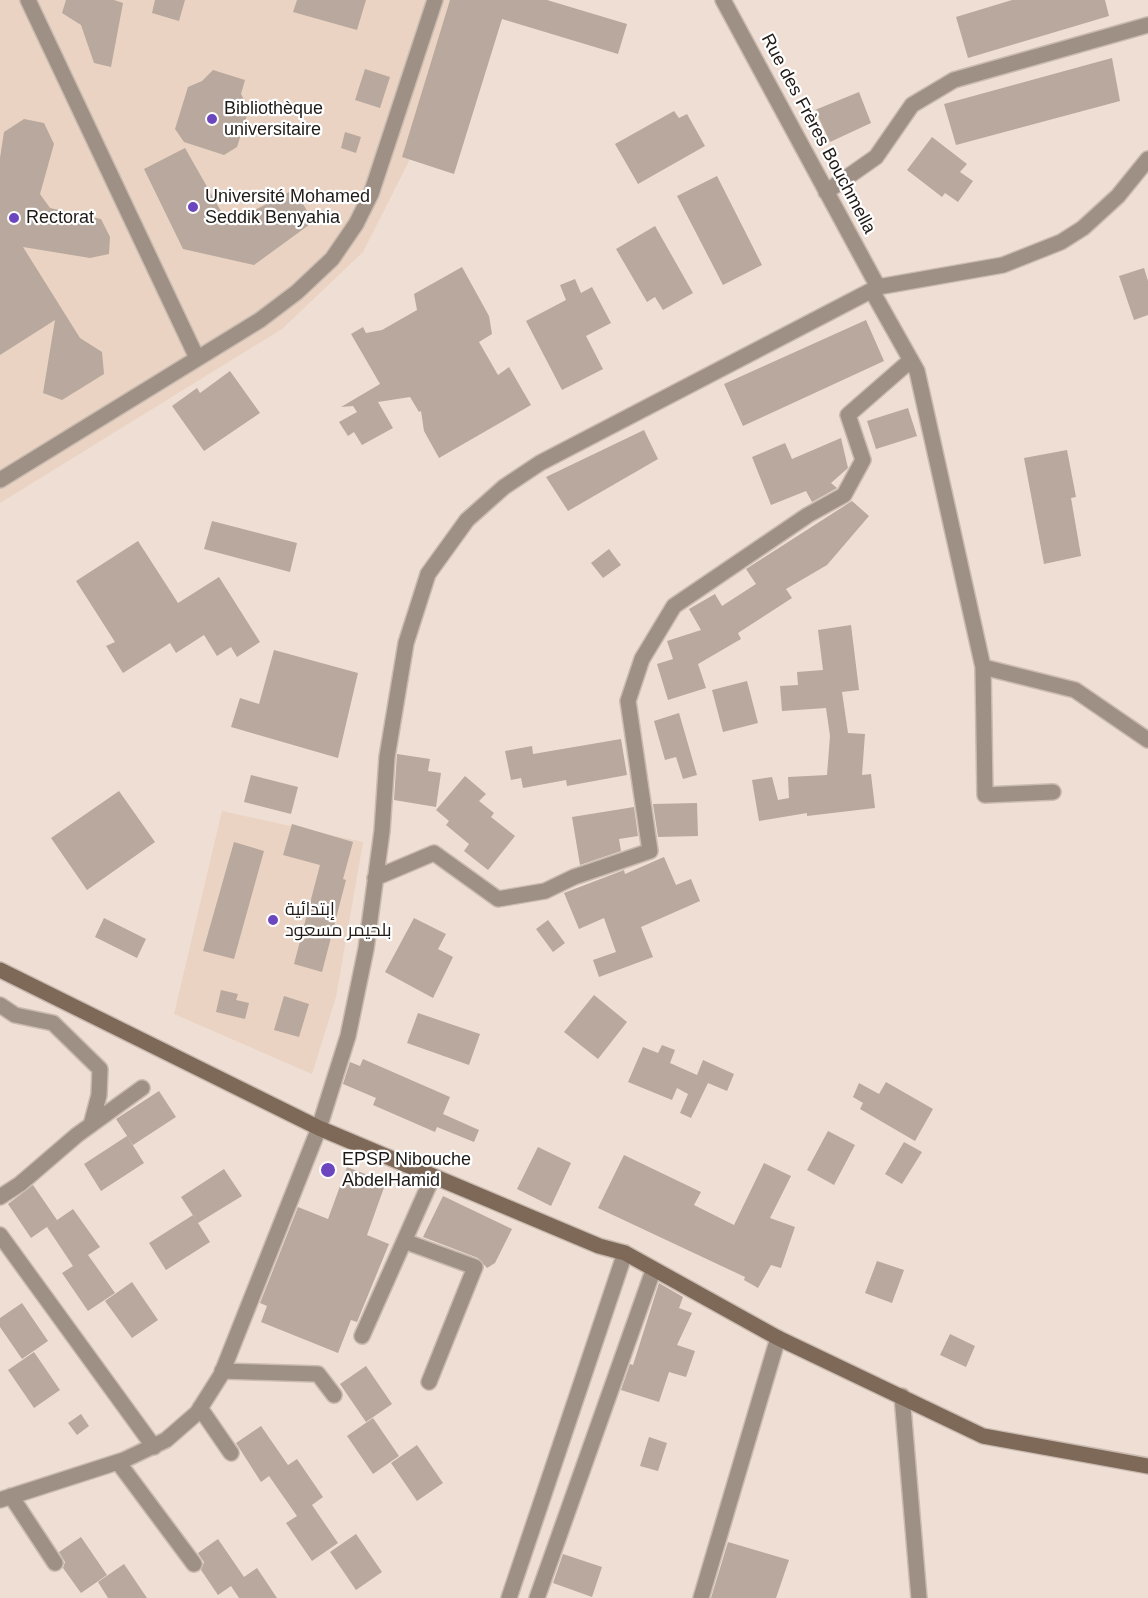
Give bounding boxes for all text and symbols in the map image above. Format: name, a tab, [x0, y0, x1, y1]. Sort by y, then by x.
street label: Rue des Frères Bouchmella	[756, 30, 880, 238]
place label: Bibliothèque universitaire	[224, 98, 323, 140]
marker: Bibliothèque universitaire	[205, 112, 219, 126]
place label: Université Mohamed Seddik Benyahia	[205, 186, 370, 228]
marker: Université Mohamed Seddik Benyahia	[186, 200, 200, 214]
place label: Rectorat	[26, 207, 94, 229]
marker: Rectorat	[7, 211, 21, 225]
place label: إبتدائية بلحيمر مسعود	[285, 899, 392, 942]
marker: إبتدائية بلحيمر مسعود	[266, 913, 280, 927]
place label: EPSP Nibouche AbdelHamid	[342, 1149, 471, 1192]
marker: EPSP Nibouche AbdelHamid	[319, 1161, 337, 1179]

